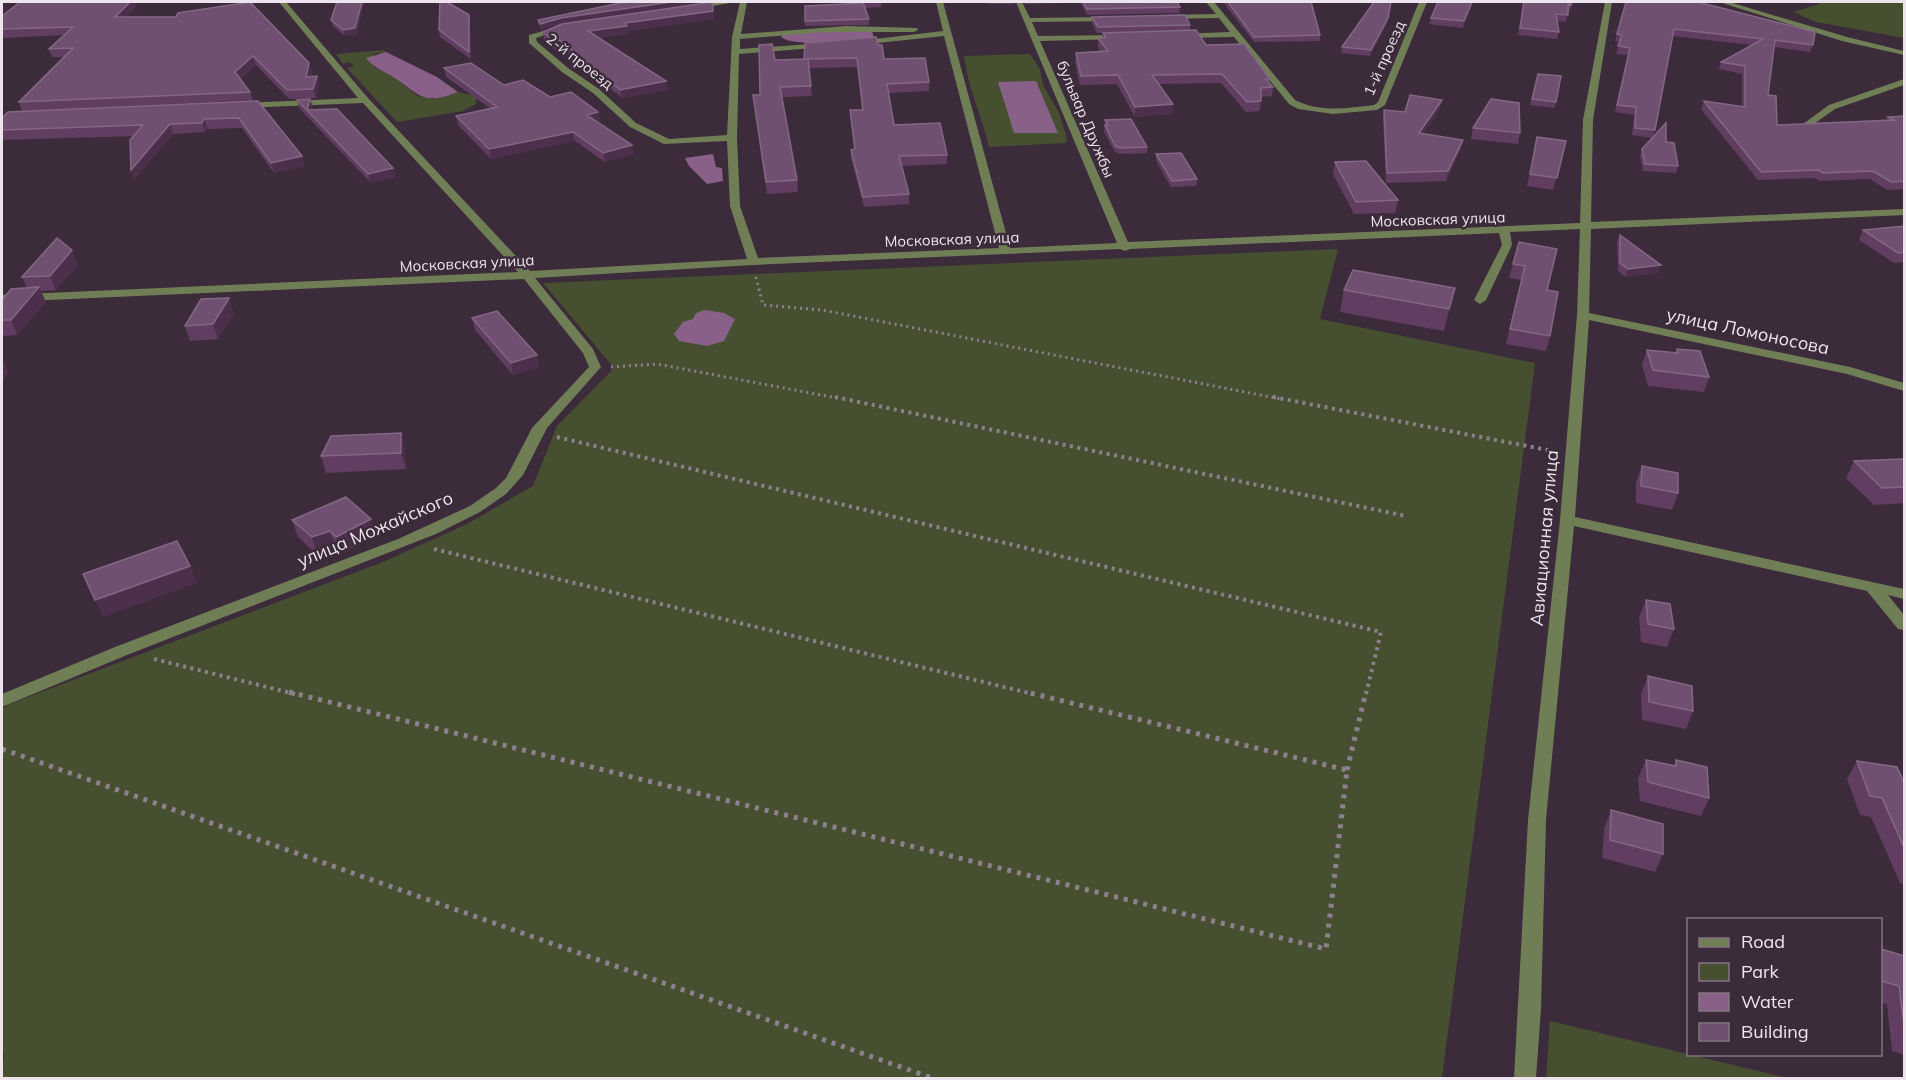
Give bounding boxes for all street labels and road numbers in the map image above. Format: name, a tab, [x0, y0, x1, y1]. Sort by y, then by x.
street label: 1-й проезд	[1359, 17, 1409, 99]
street label: 2-й проезд	[543, 29, 617, 93]
street label: бульвар Дружбы	[1053, 58, 1119, 180]
street label: Московская улица	[1370, 207, 1506, 231]
street label: Московская улица	[884, 227, 1020, 251]
street label: Московская улица	[399, 250, 535, 276]
street label: улица Ломоносова	[1665, 303, 1831, 359]
street label: Авиационная улица	[1525, 449, 1563, 627]
street label: улица Можайского	[294, 486, 456, 572]

